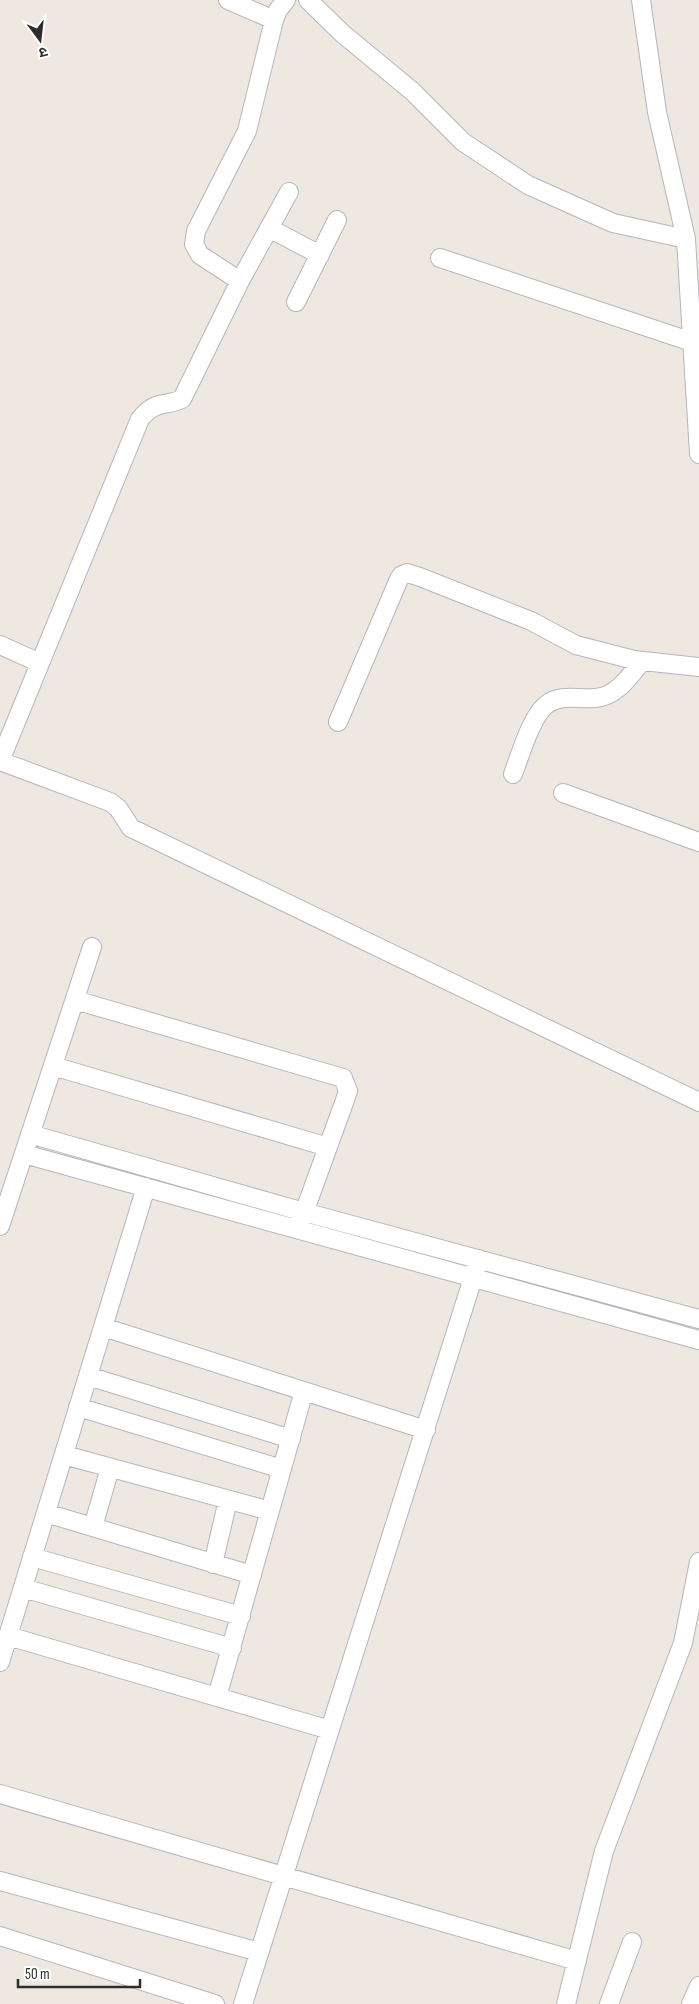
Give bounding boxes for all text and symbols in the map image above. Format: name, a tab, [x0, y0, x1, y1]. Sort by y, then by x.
north arrow	[15, 15, 65, 65]
text: उ	[36, 43, 49, 62]
scale bar	[18, 1956, 140, 1988]
text: 50 m	[25, 1965, 50, 1984]

